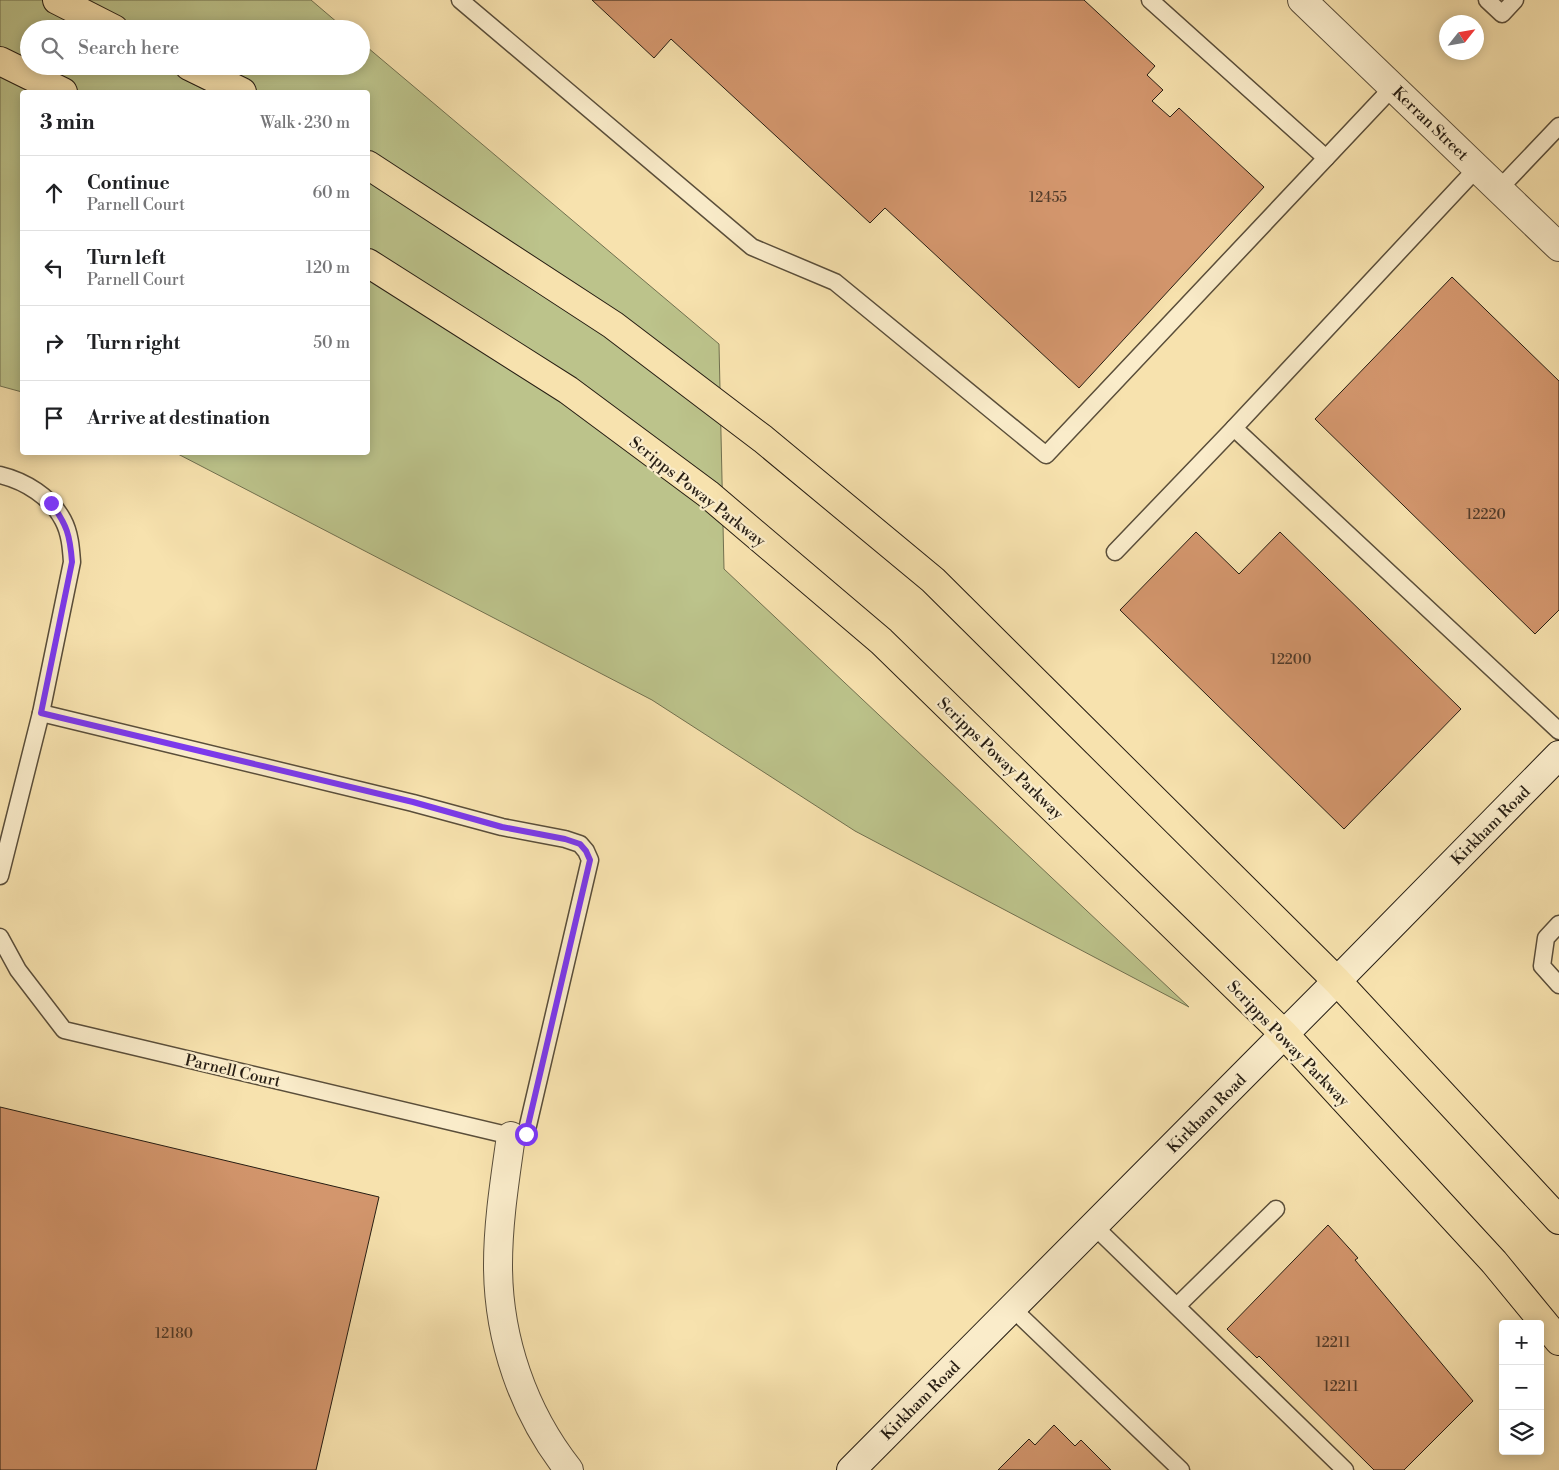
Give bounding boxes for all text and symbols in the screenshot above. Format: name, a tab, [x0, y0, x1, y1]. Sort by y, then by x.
north arrow	[1439, 15, 1484, 60]
search box	[20, 20, 370, 75]
icon: search	[38, 34, 66, 62]
text: Search here	[78, 36, 179, 60]
street label: Kerran Street	[1388, 82, 1473, 165]
text: 3 min	[40, 110, 95, 136]
text: Walk · 230 m	[260, 113, 350, 133]
text: Continue	[87, 171, 170, 195]
icon: ahead	[40, 179, 68, 207]
text: 60 m	[312, 183, 350, 203]
house number: 12455	[1029, 189, 1067, 207]
text: Parnell Court	[87, 195, 185, 215]
text: Turn left	[87, 246, 166, 270]
icon: left	[40, 254, 68, 282]
text: 120 m	[306, 258, 350, 278]
text: Parnell Court	[87, 270, 185, 290]
icon: right	[40, 329, 68, 357]
text: Turn right	[87, 331, 180, 355]
text: 50 m	[313, 333, 350, 353]
icon: arrive	[40, 404, 68, 432]
text: Arrive at destination	[87, 406, 270, 430]
street label: Scripps Poway Parkway	[625, 432, 770, 551]
route end	[40, 492, 63, 515]
house number: 12220	[1466, 506, 1506, 524]
house number: 12200	[1271, 651, 1311, 669]
street label: Scripps Poway Parkway	[933, 693, 1068, 824]
street label: Kirkham Road	[1447, 782, 1535, 870]
street label: Scripps Poway Parkway	[1223, 977, 1354, 1111]
street label: Parnell Court	[183, 1050, 283, 1092]
street label: Kirkham Road	[1163, 1070, 1251, 1158]
route start	[515, 1123, 538, 1146]
map controls	[1499, 1320, 1544, 1455]
button: +	[1499, 1320, 1544, 1365]
house number: 12180	[155, 1325, 193, 1343]
house number: 12211	[1316, 1334, 1350, 1352]
street label: Kirkham Road	[877, 1357, 965, 1445]
button: −	[1499, 1365, 1544, 1410]
house number: 12211	[1324, 1378, 1358, 1396]
button: layers	[1499, 1410, 1544, 1455]

